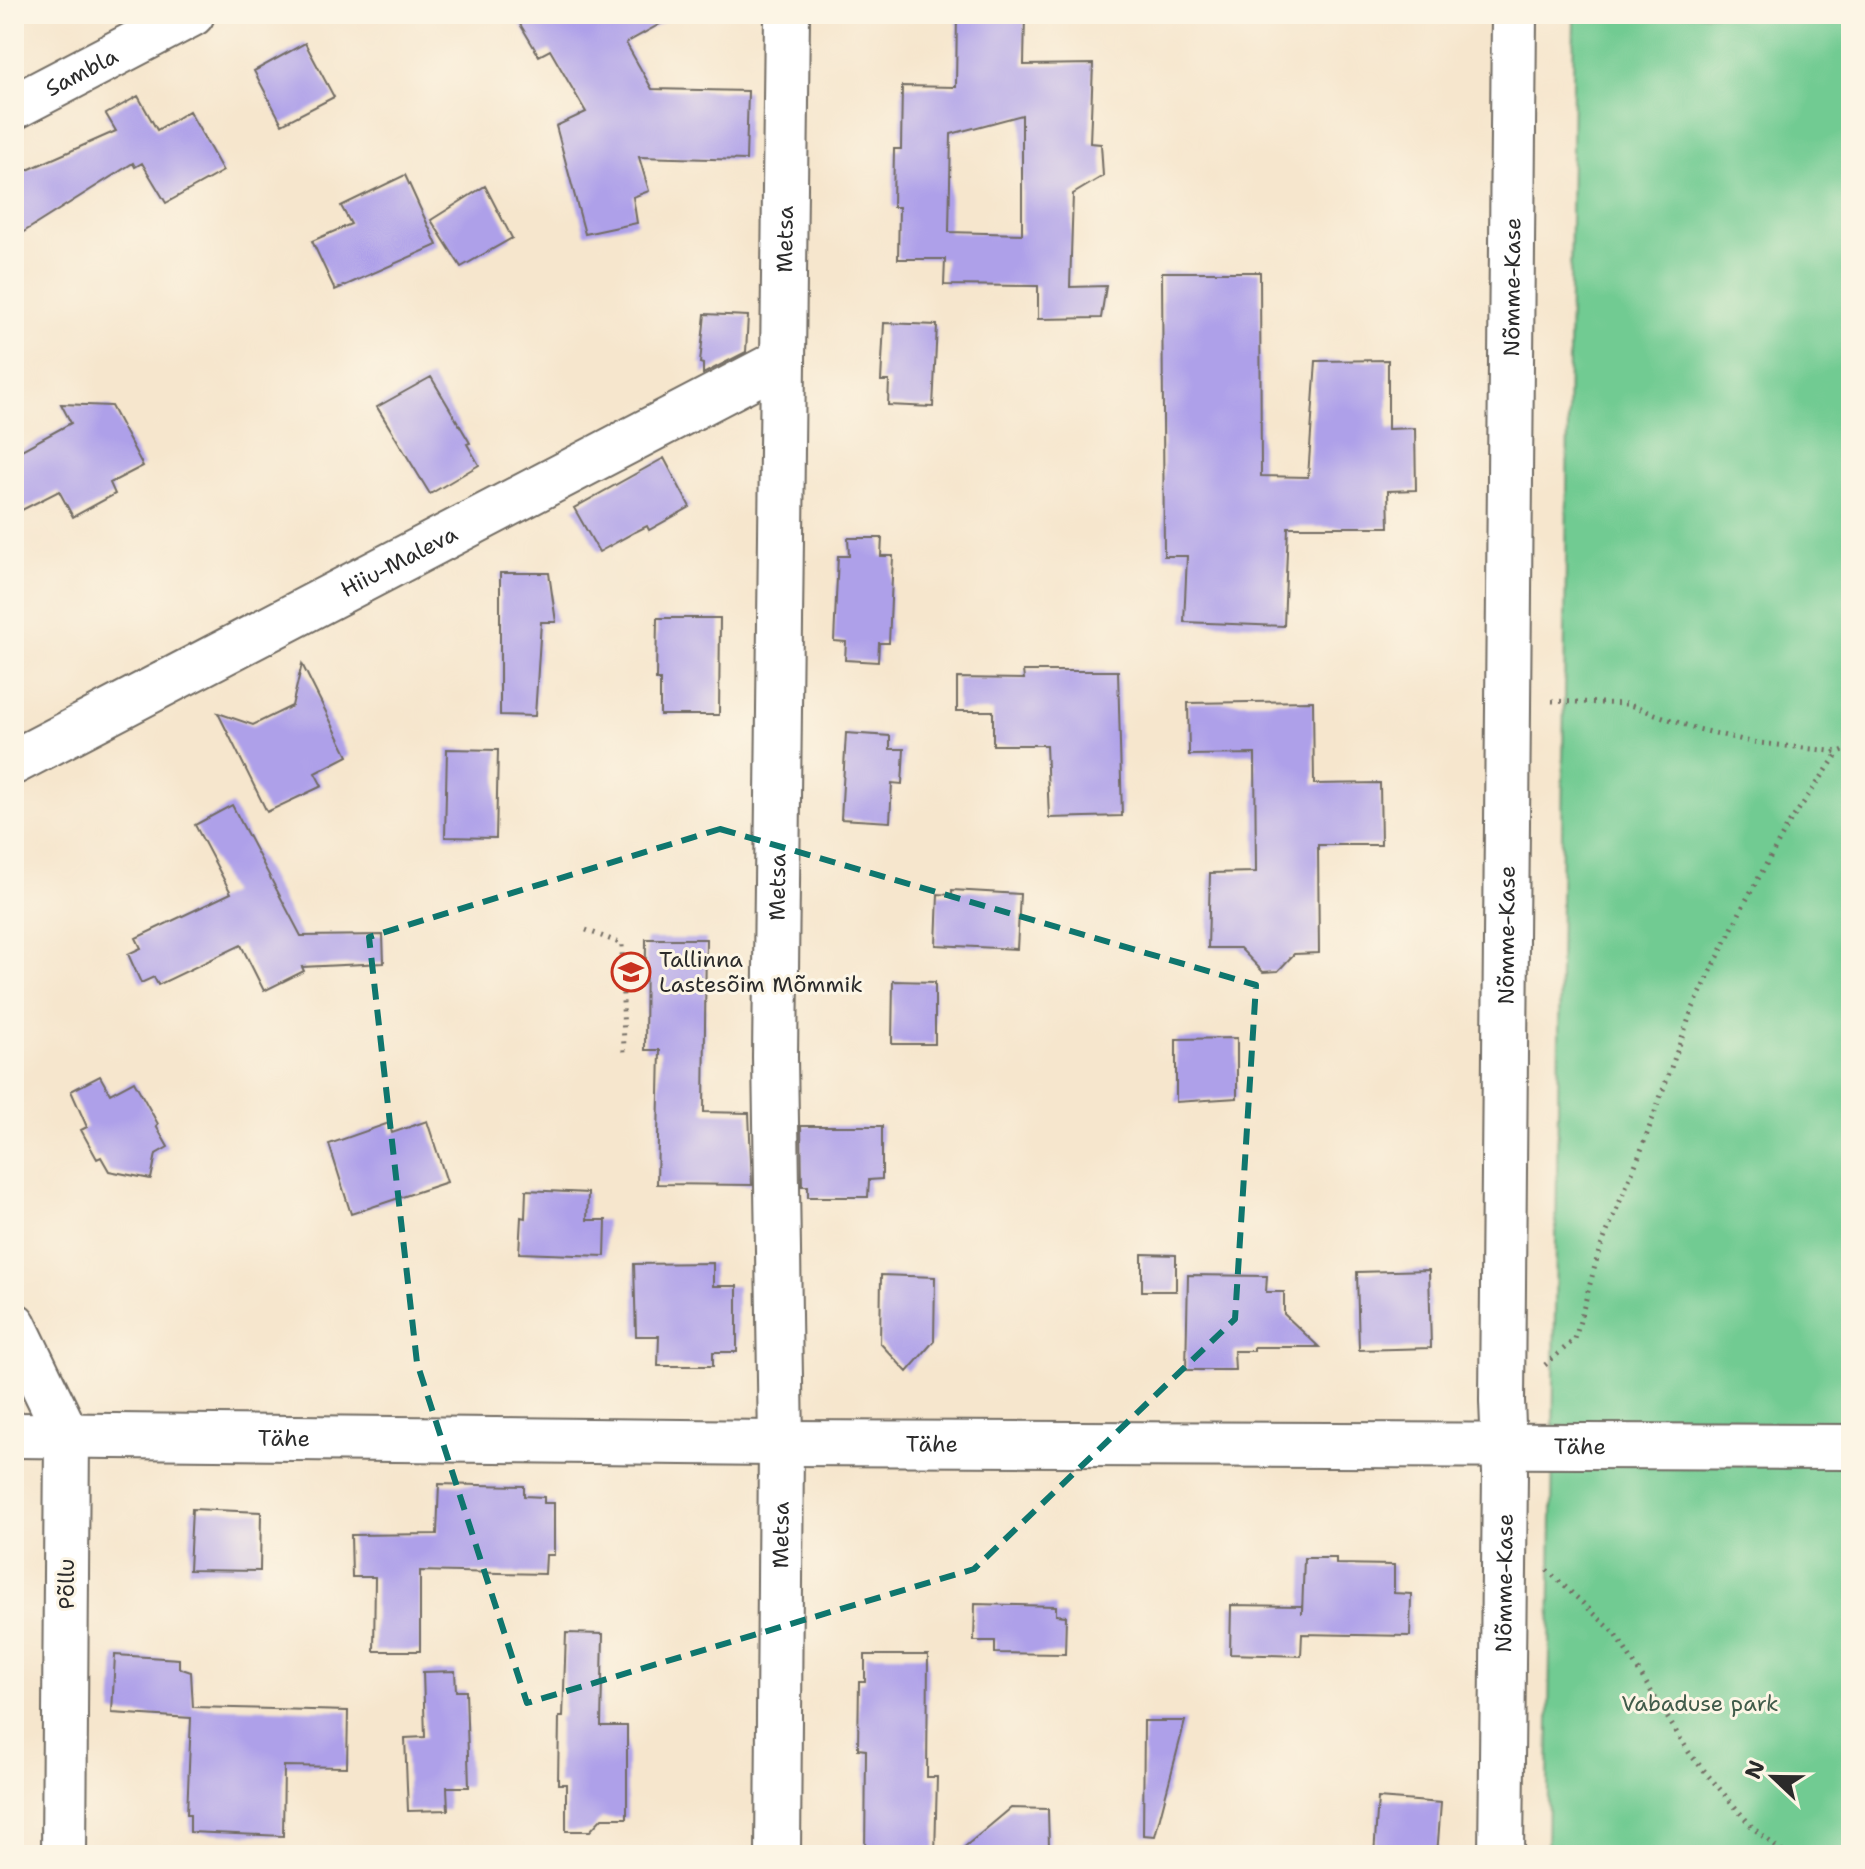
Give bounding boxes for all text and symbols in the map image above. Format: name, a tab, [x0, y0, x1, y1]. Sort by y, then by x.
street label: Sambla	[40, 41, 123, 103]
street label: Metsa	[770, 205, 800, 273]
street label: Nõmme-Kase	[1497, 217, 1527, 357]
street label: Hiiu-Maleva	[336, 519, 463, 604]
street label: Metsa	[763, 853, 792, 921]
street label: Nõmme-Kase	[1491, 865, 1522, 1005]
place label: Tallinna Lastesõim Mõmmik	[659, 945, 863, 999]
school or university icon: Tallinna Lastesõim Mõmmik	[610, 951, 652, 993]
street label: Tähe	[258, 1424, 310, 1453]
street label: Tähe	[906, 1429, 958, 1459]
street label: Tähe	[1554, 1432, 1606, 1461]
street label: Metsa	[766, 1501, 796, 1569]
street label: Nõmme-Kase	[1489, 1513, 1520, 1653]
street label: Põllu	[52, 1558, 81, 1610]
park label: Vabaduse park	[1621, 1689, 1779, 1718]
north arrow	[1733, 1737, 1813, 1817]
text: N	[1738, 1756, 1772, 1783]

